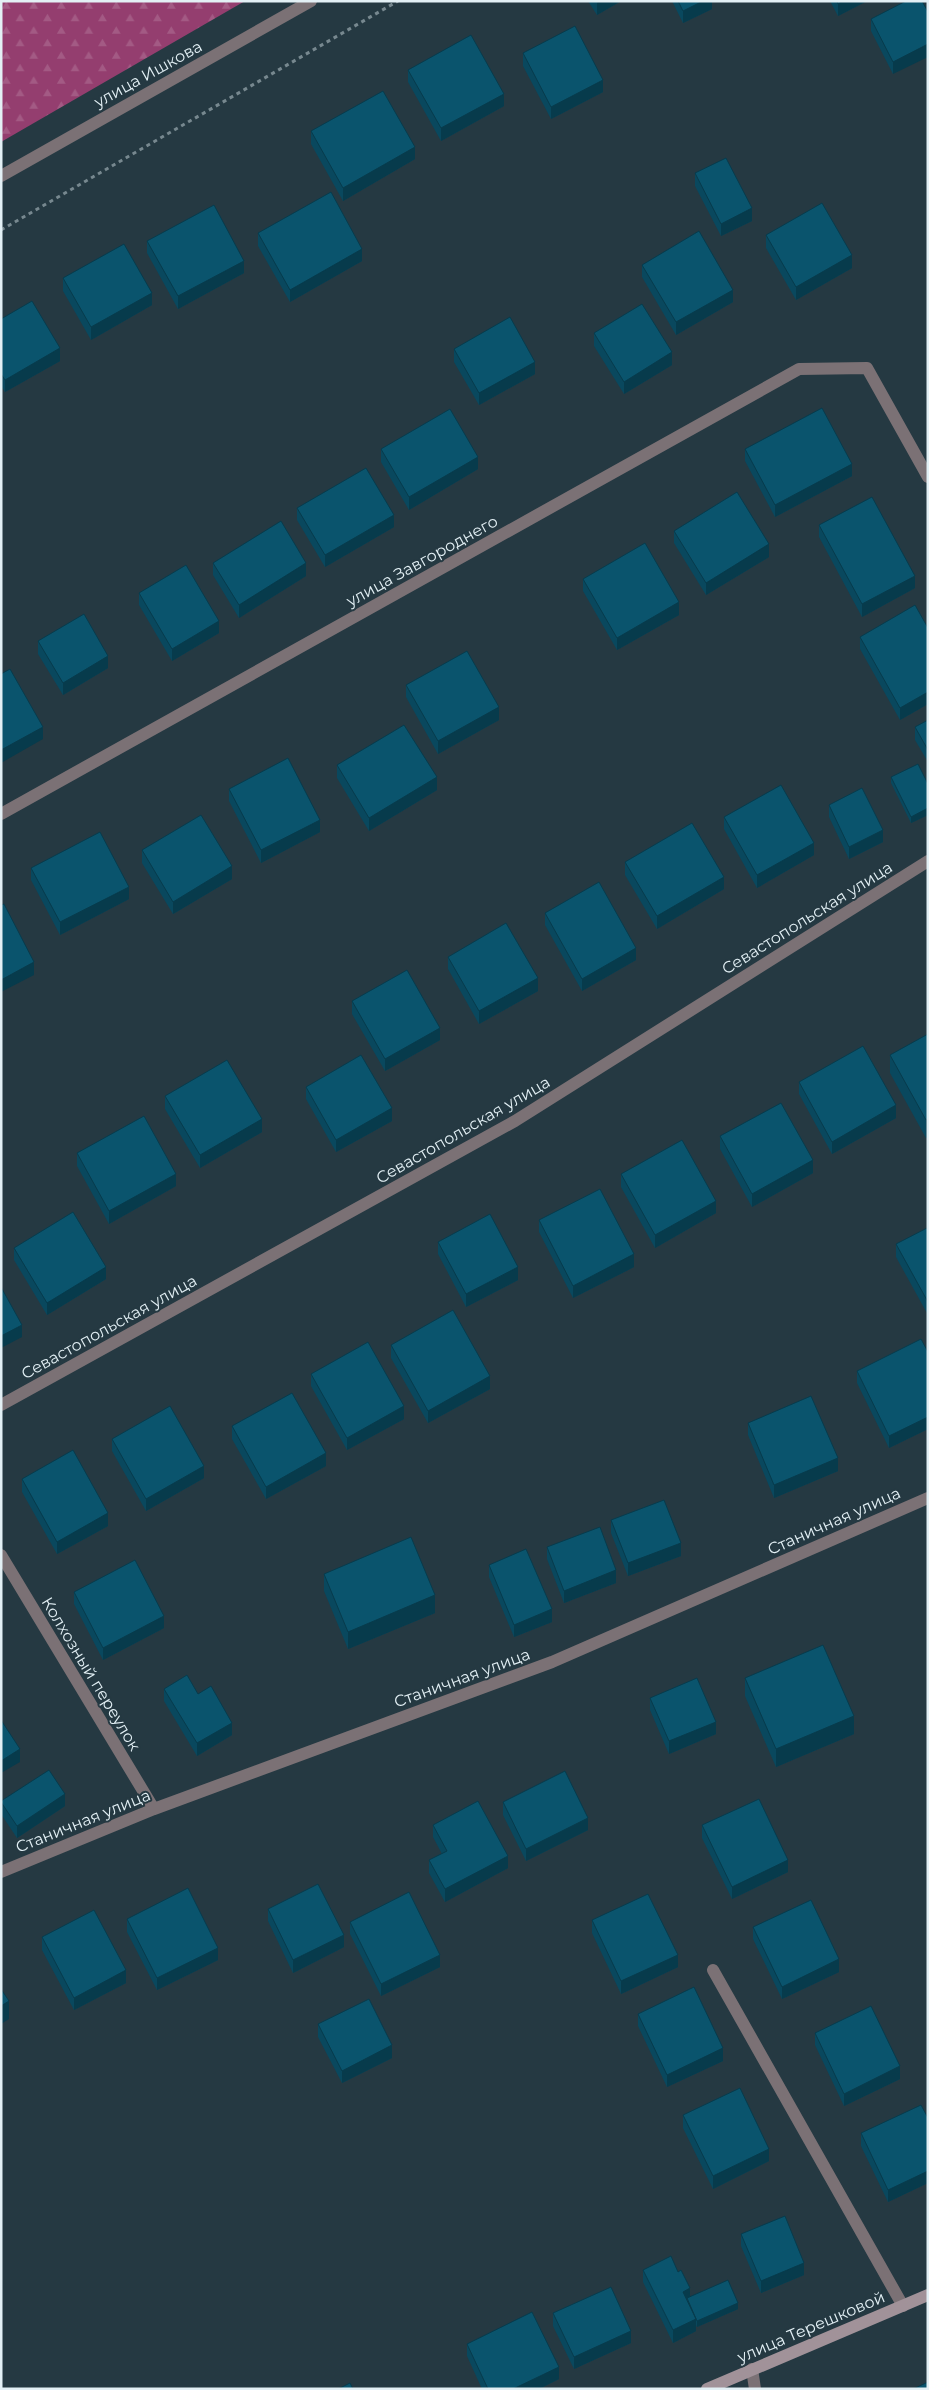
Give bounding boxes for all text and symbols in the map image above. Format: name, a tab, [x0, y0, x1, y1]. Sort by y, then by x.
street label: улица Ишкова	[90, 36, 205, 112]
street label: улица Завгороднего	[342, 511, 501, 611]
street label: Севастопольская улица	[718, 858, 896, 978]
street label: Севастопольская улица	[373, 1072, 553, 1188]
street label: Севастопольская улица	[18, 1271, 200, 1383]
street label: Станичная улица	[765, 1483, 903, 1559]
street label: Колхозный переулок	[38, 1594, 145, 1755]
street label: Станичная улица	[391, 1645, 533, 1711]
street label: Станичная улица	[13, 1785, 153, 1857]
street label: улица Терешковой	[733, 2287, 888, 2367]

